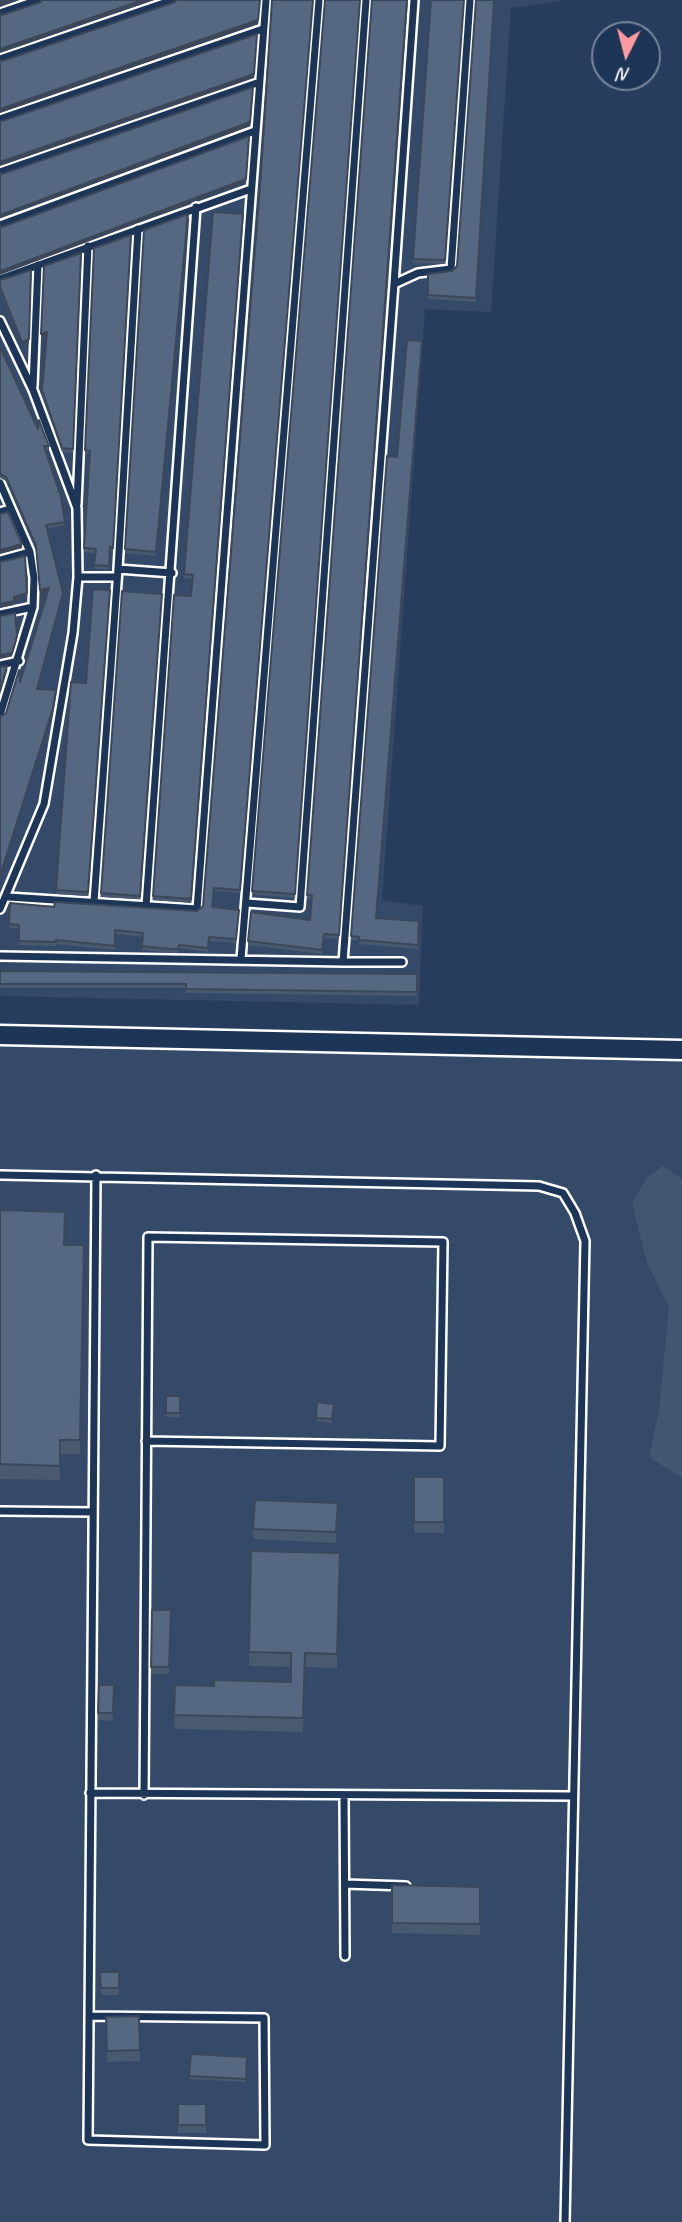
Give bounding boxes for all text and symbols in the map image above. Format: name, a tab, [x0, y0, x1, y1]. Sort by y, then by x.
north arrow	[591, 21, 661, 91]
text: N	[617, 62, 631, 87]

